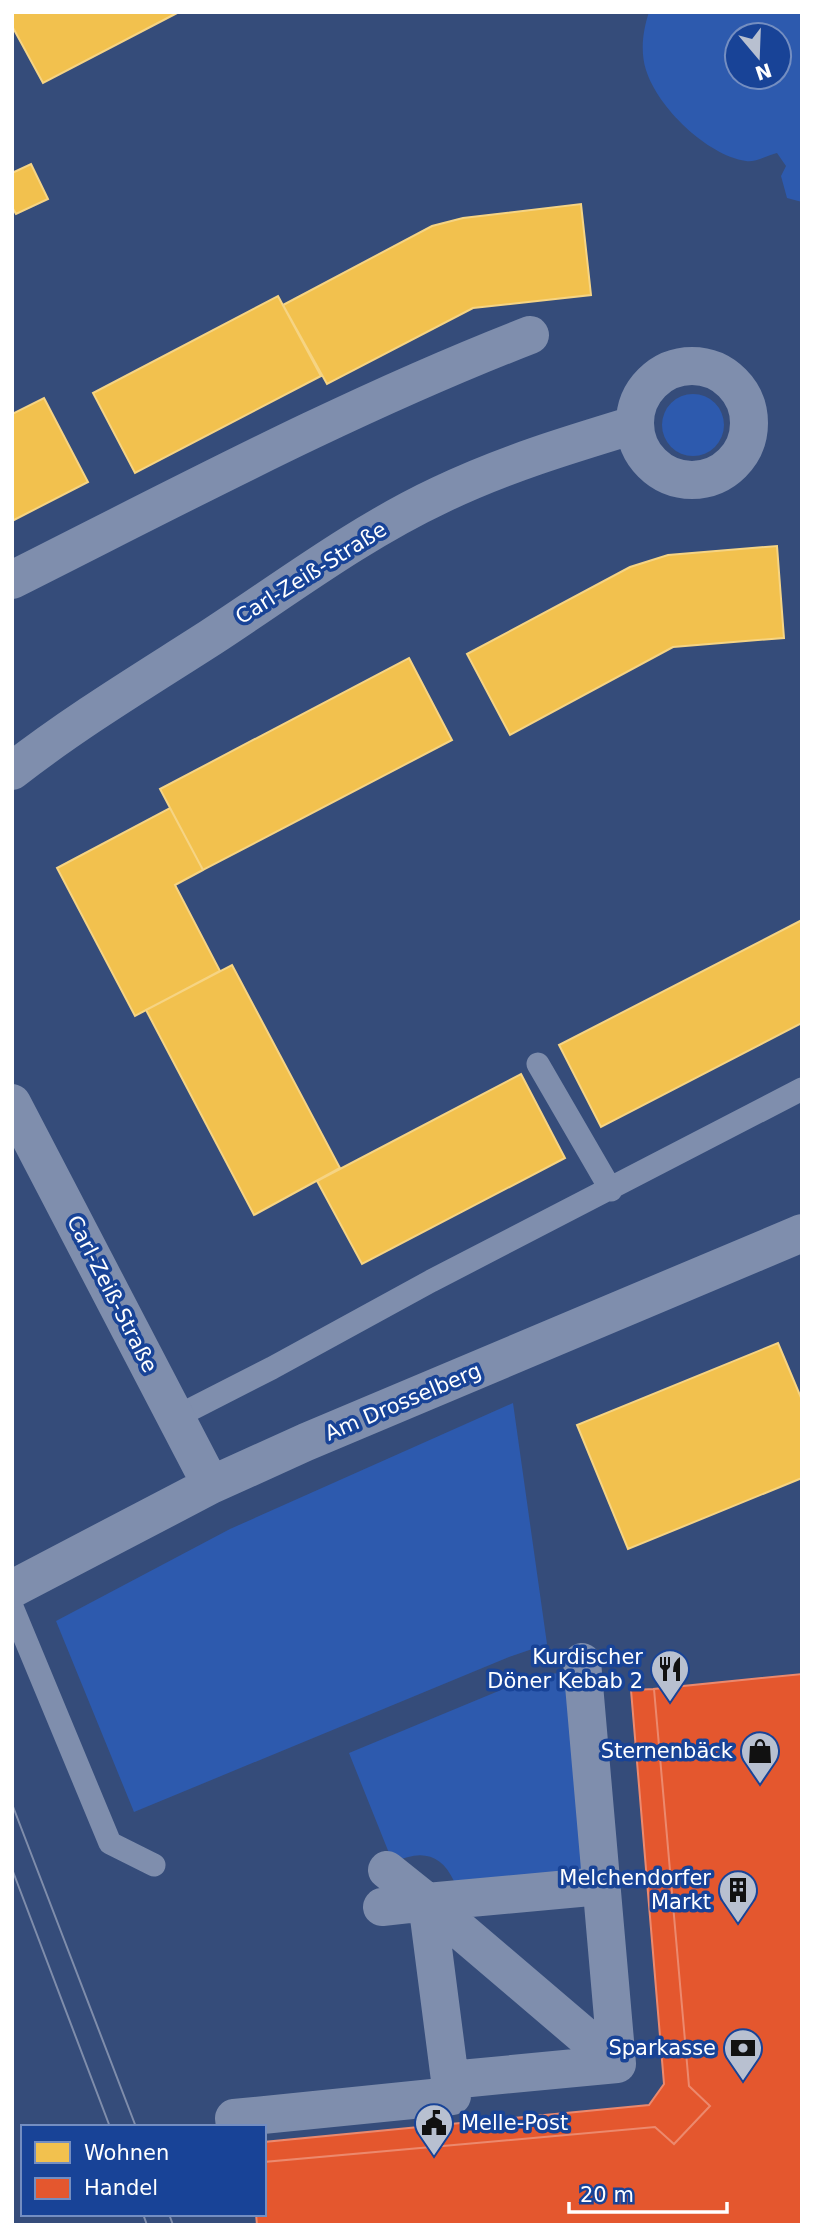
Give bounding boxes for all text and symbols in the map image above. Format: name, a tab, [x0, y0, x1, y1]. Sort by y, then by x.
north arrow	[723, 21, 793, 91]
text: N	[752, 59, 775, 85]
street label: Carl-Zeiß-Straße	[231, 517, 391, 629]
street label: Carl-Zeiß-Straße	[62, 1211, 162, 1377]
street label: Am Drosselberg	[321, 1358, 485, 1446]
place label: Kurdischer Döner Kebab 2	[487, 1645, 643, 1693]
restaurant icon: Kurdischer Döner Kebab 2	[649, 1648, 691, 1703]
shop icon: Sternenbäck	[739, 1730, 781, 1785]
place label: Sternenbäck	[601, 1739, 734, 1763]
place label: Melchendorfer Markt	[559, 1866, 711, 1914]
building icon: Melchendorfer Markt	[717, 1869, 759, 1924]
bank icon: Sparkasse	[722, 2027, 764, 2082]
place label: Sparkasse	[608, 2036, 716, 2060]
public building icon: Melle-Post	[413, 2102, 455, 2157]
place label: Melle-Post	[461, 2111, 568, 2135]
legend	[21, 2125, 266, 2216]
text: Wohnen	[84, 2141, 169, 2165]
scale bar	[569, 2170, 726, 2214]
text: Handel	[84, 2176, 158, 2200]
text: 20 m	[580, 2183, 634, 2207]

